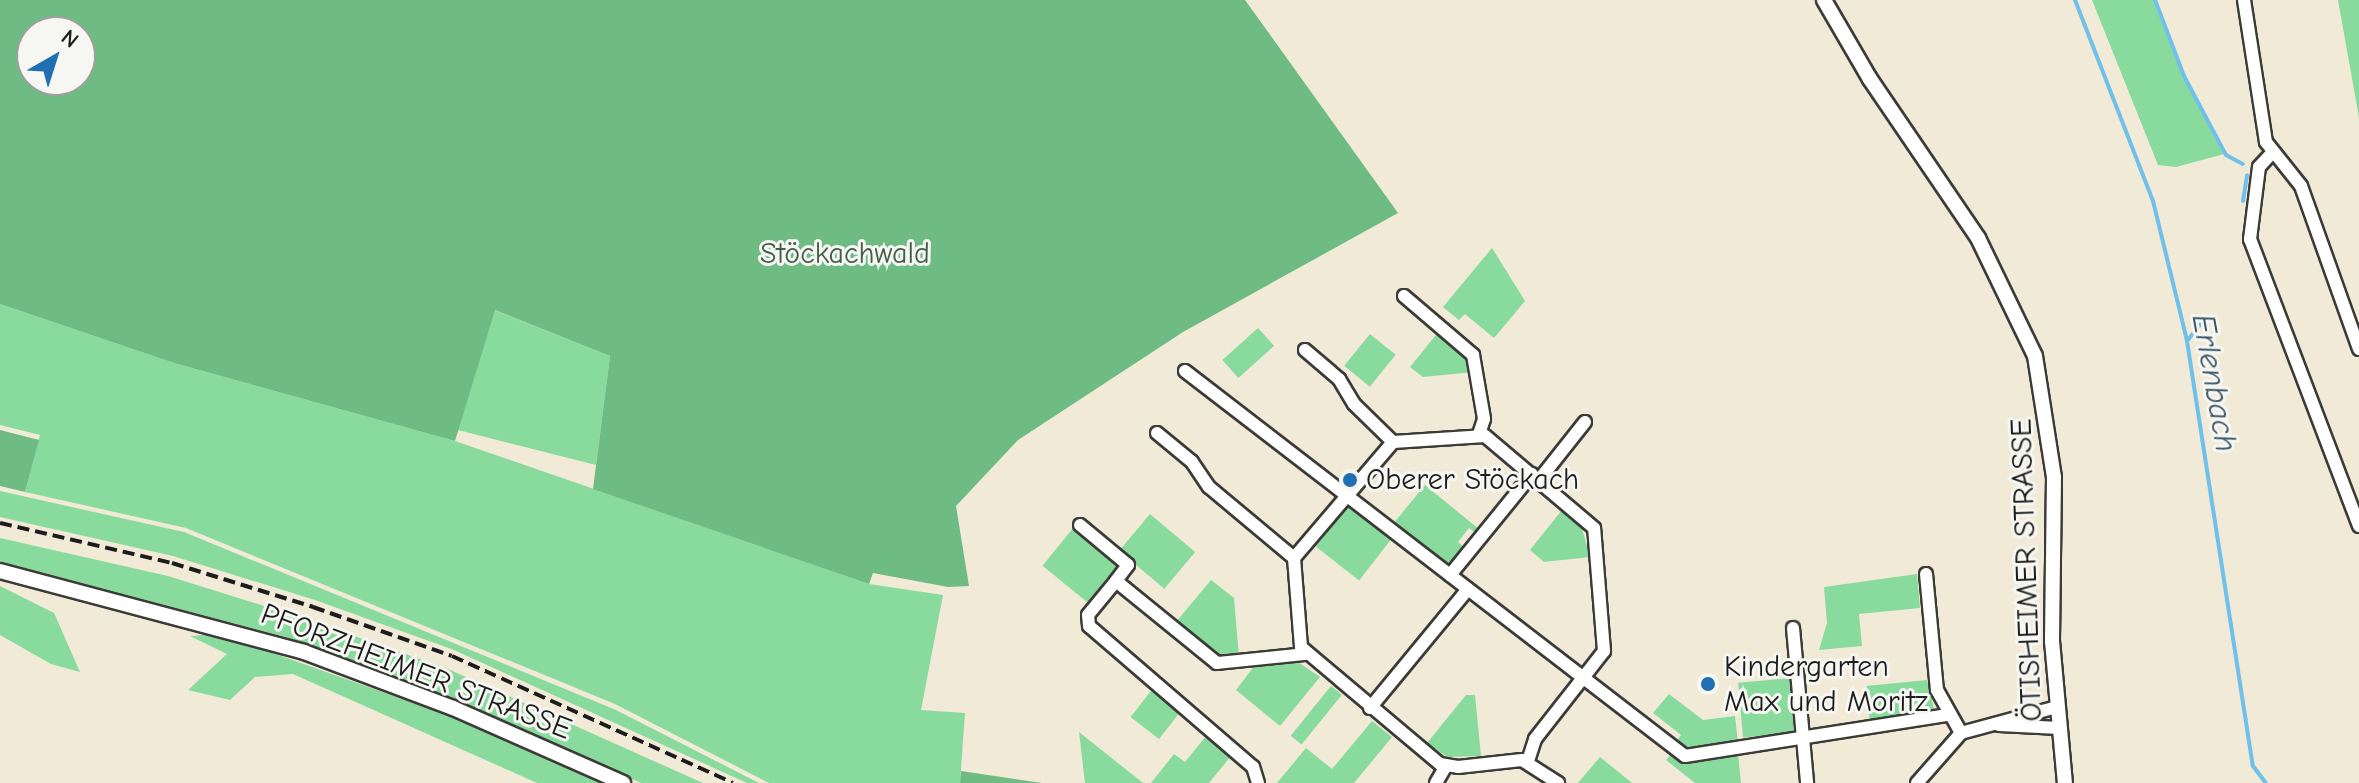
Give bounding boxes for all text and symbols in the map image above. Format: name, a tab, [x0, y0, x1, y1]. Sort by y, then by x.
north arrow	[16, 16, 96, 96]
text: N	[56, 24, 84, 54]
park label: Stöckachwald	[760, 236, 930, 272]
water label: Erlenbach	[2183, 311, 2245, 455]
street label: ÖTISHEIMER STRASSE	[2004, 418, 2050, 722]
place label: Oberer Stöckach	[1366, 462, 1579, 498]
marker: Oberer Stöckach	[1341, 471, 1359, 489]
street label: PFORZHEIMER STRASSE	[256, 596, 576, 748]
place label: Kindergarten Max und Moritz	[1724, 649, 1928, 720]
marker: Kindergarten Max und Moritz	[1699, 675, 1717, 693]

